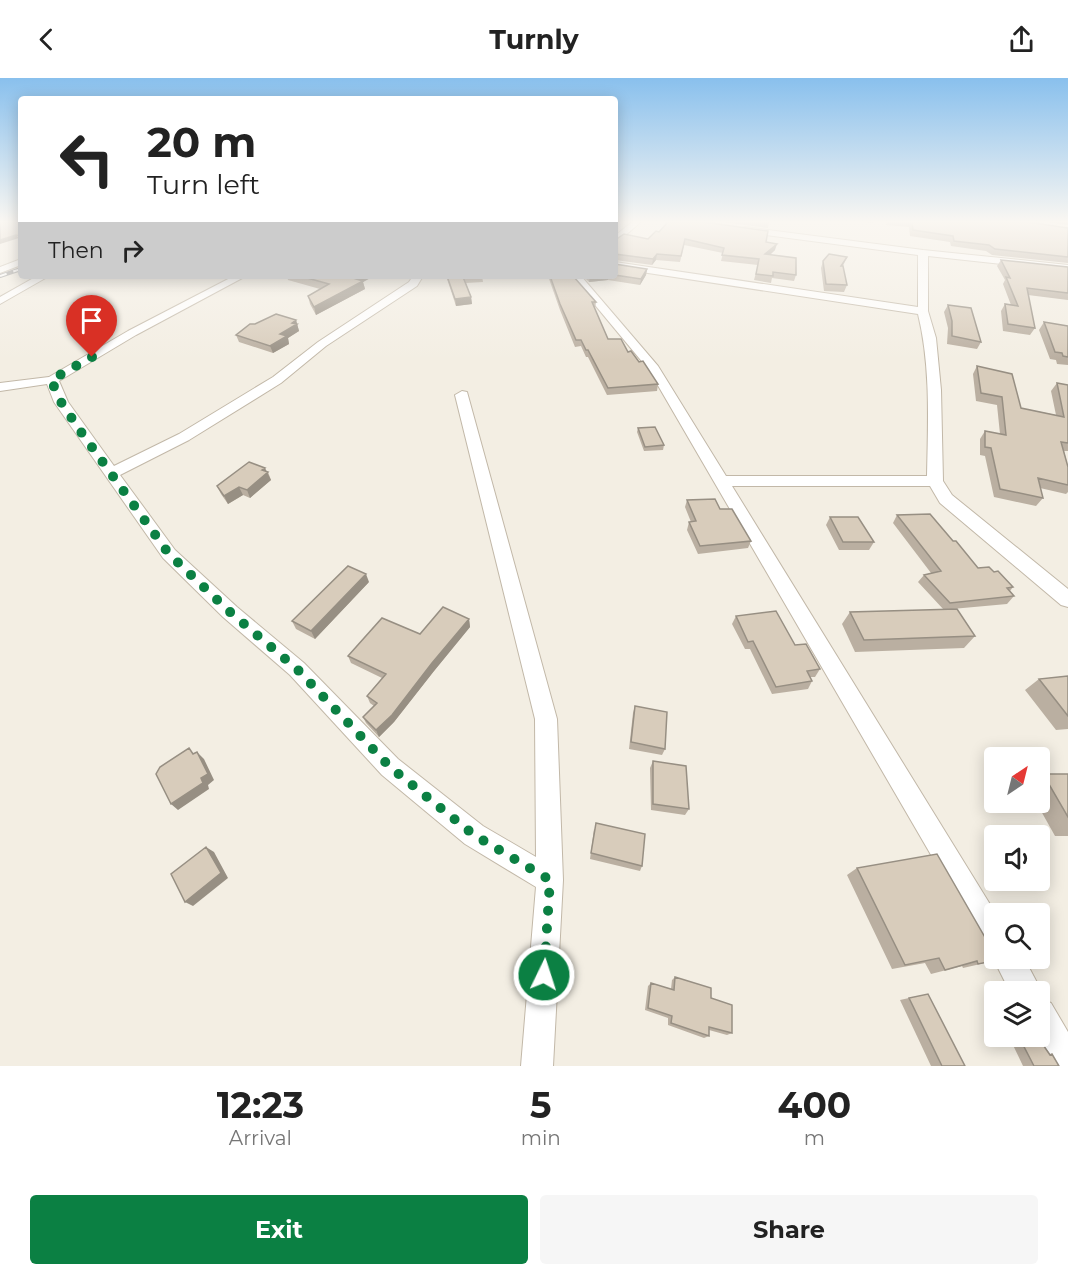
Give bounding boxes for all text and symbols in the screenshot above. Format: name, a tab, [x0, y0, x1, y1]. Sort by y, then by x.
icon: back	[30, 23, 63, 56]
text: Turnly	[489, 23, 579, 56]
icon: share	[1005, 23, 1038, 56]
text: 20 m	[147, 116, 256, 168]
icon: left	[48, 120, 126, 198]
text: Turn left	[147, 168, 260, 201]
icon: right	[116, 234, 149, 267]
text: Then	[48, 237, 104, 264]
pin	[66, 295, 117, 357]
icon: arrive	[75, 304, 108, 337]
north arrow	[984, 747, 1050, 813]
map controls	[984, 747, 1050, 1047]
button: sound	[984, 825, 1050, 891]
button: search	[984, 903, 1050, 969]
position arrow	[512, 943, 576, 1007]
button: layers	[984, 981, 1050, 1047]
text: 12:23	[217, 1083, 304, 1127]
text: 5	[530, 1083, 552, 1127]
text: 400	[778, 1083, 851, 1127]
text: Arrival	[229, 1126, 292, 1150]
text: min	[521, 1126, 561, 1150]
text: m	[804, 1126, 825, 1150]
button: Exit	[30, 1195, 528, 1264]
button: Share	[540, 1195, 1038, 1264]

